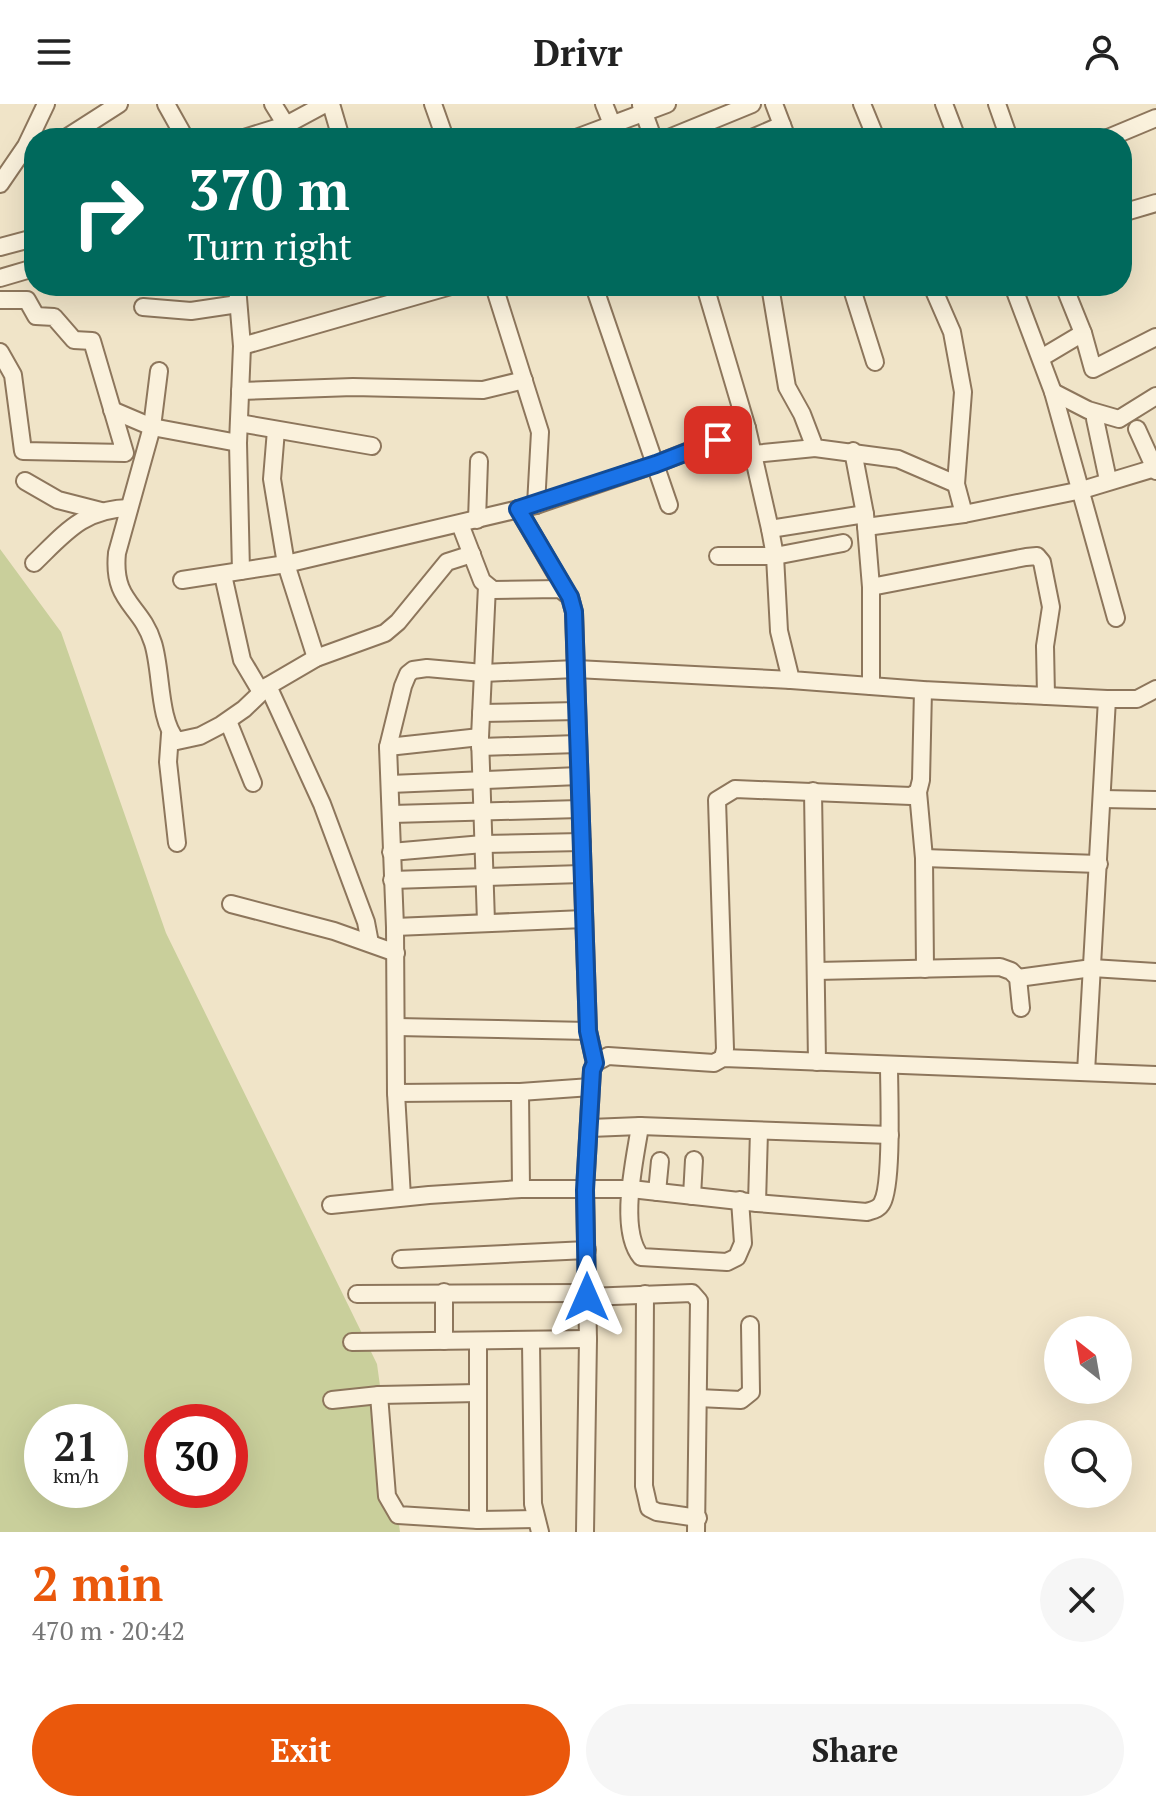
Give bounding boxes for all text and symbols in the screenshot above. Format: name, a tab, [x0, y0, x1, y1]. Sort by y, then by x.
text: Drivr	[534, 29, 622, 76]
icon: menu	[32, 30, 76, 74]
icon: person	[1080, 30, 1124, 74]
text: 370 m	[188, 152, 350, 226]
icon: right	[56, 160, 160, 264]
text: Turn right	[188, 223, 352, 270]
pin	[684, 406, 752, 474]
icon: arrive	[696, 418, 740, 462]
position arrow	[545, 1255, 629, 1339]
north arrow	[1044, 1316, 1132, 1404]
map controls	[1044, 1316, 1132, 1508]
speed limit sign: 30	[144, 1404, 248, 1508]
text: 21	[53, 1419, 99, 1472]
button: search	[1044, 1420, 1132, 1508]
text: km/h	[53, 1462, 99, 1489]
text: 2 min	[32, 1551, 163, 1615]
button: close	[1040, 1558, 1124, 1642]
text: 470 m · 20:42	[32, 1613, 185, 1647]
button: Exit	[32, 1704, 570, 1796]
button: Share	[586, 1704, 1124, 1796]

